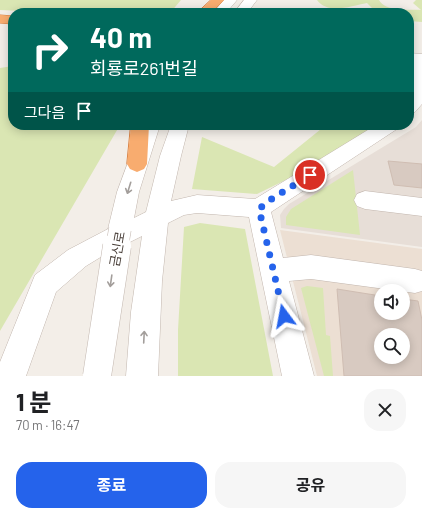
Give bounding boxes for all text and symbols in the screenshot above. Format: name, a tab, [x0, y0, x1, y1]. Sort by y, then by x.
text: 40 m	[90, 20, 152, 54]
icon: right	[24, 24, 76, 76]
text: 회룡로261번길	[90, 57, 198, 79]
icon: arrive	[73, 100, 95, 122]
text: 그다음	[24, 103, 65, 121]
pin	[293, 158, 327, 192]
icon: arrive	[299, 164, 321, 186]
one-way arrow	[125, 182, 132, 195]
street label: 금신로	[106, 230, 128, 268]
one-way arrow	[107, 274, 115, 287]
map controls	[374, 284, 410, 364]
button: sound	[374, 284, 410, 320]
position arrow	[263, 295, 305, 337]
button: search	[374, 328, 410, 364]
one-way arrow	[140, 331, 148, 344]
text: 1 분	[16, 387, 51, 416]
button: close	[364, 389, 406, 431]
text: 70 m · 16:47	[16, 417, 79, 433]
button: 종료	[16, 462, 207, 508]
button: 공유	[215, 462, 406, 508]

